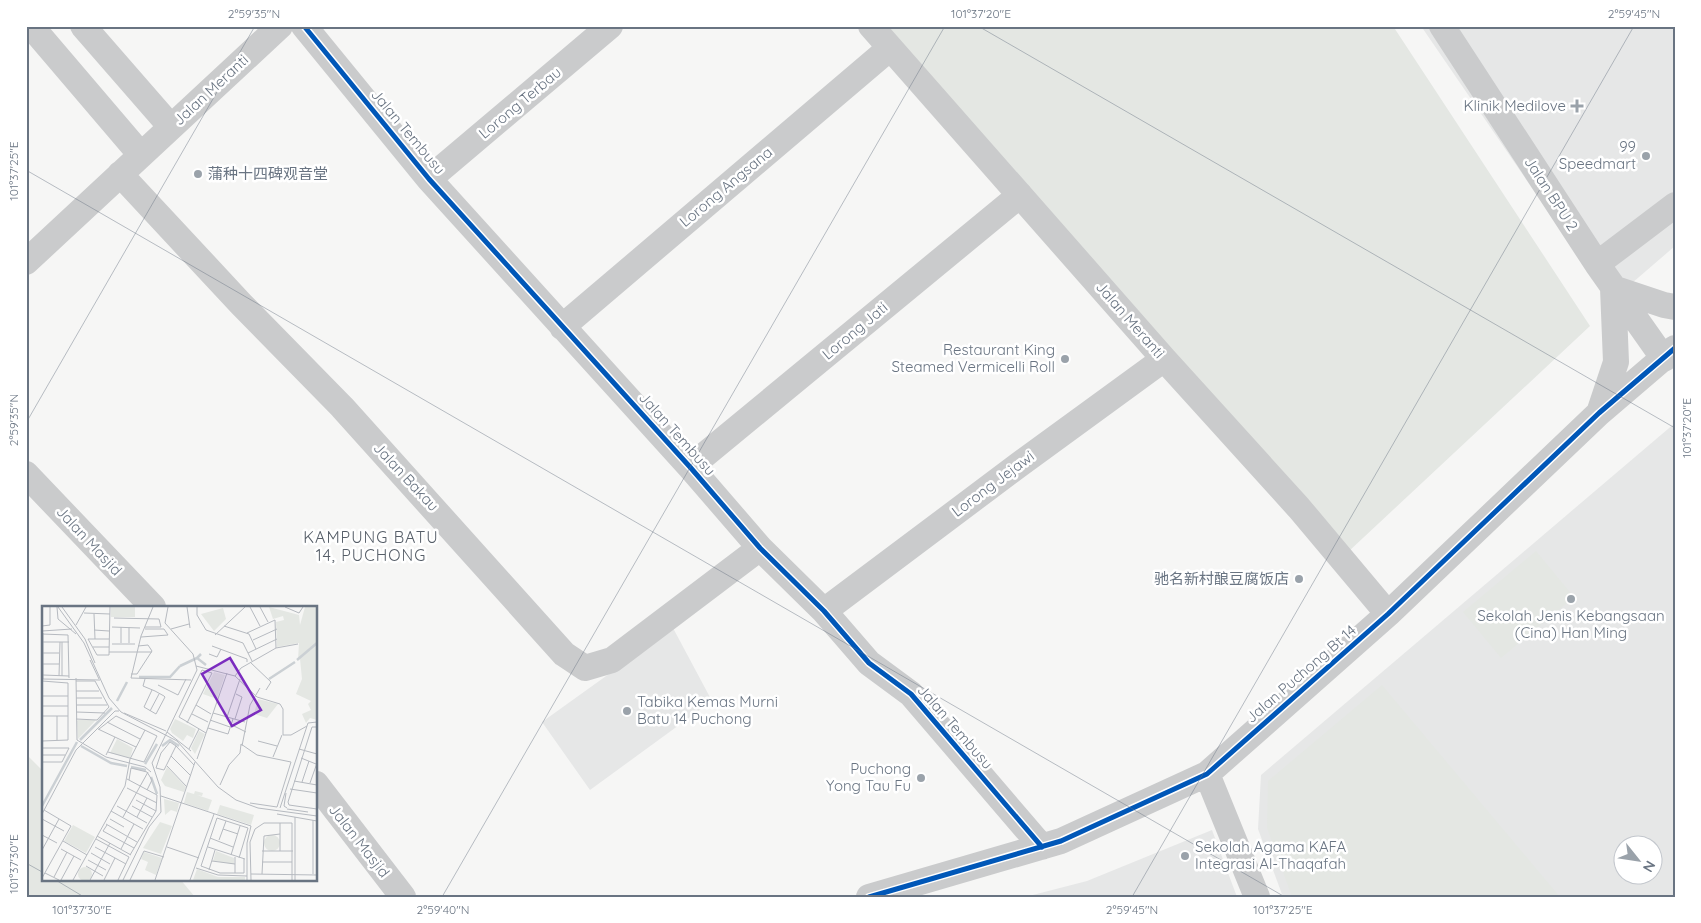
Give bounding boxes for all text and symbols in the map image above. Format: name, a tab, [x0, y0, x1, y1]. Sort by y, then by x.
text: 2°59'35"N	[228, 6, 280, 21]
text: 101°37'20"E	[951, 6, 1011, 21]
text: 2°59'45"N	[1608, 6, 1660, 21]
street label: Jalan Meranti	[169, 50, 252, 129]
street label: Lorong Terbau	[475, 63, 565, 143]
street label: Jalan Tembusu	[367, 85, 450, 178]
place label: Klinik Medilove	[1463, 96, 1566, 115]
marker: Klinik Medilove	[1570, 99, 1584, 113]
place label: 99 Speedmart	[1559, 137, 1636, 173]
text: 101°37'25"E	[6, 141, 21, 201]
street label: Lorong Angsana	[675, 142, 776, 231]
marker: 99 Speedmart	[1640, 150, 1652, 162]
street label: Jalan BPU 2	[1520, 153, 1582, 234]
place label: 蒲种十四碑观音堂	[208, 164, 328, 183]
marker: 蒲种十四碑观音堂	[192, 168, 204, 180]
street label: Jalan Meranti	[1092, 277, 1169, 362]
street label: Lorong Jati	[818, 298, 891, 363]
place label: Restaurant King Steamed Vermicelli Roll	[891, 340, 1055, 376]
marker: Restaurant King Steamed Vermicelli Roll	[1059, 353, 1071, 365]
street label: Jalan Tembusu	[635, 388, 720, 479]
text: 2°59'35"N	[6, 394, 21, 446]
text: 101°37'20"E	[1679, 398, 1694, 458]
street label: Jalan Bakau	[370, 438, 443, 515]
street label: Lorong Jejawi	[948, 446, 1038, 521]
street label: Jalan Masjid	[52, 502, 126, 579]
district label: KAMPUNG BATU 14, PUCHONG	[303, 527, 439, 565]
place label: 驰名新村酿豆腐饭店	[1154, 569, 1289, 588]
marker: 驰名新村酿豆腐饭店	[1293, 573, 1305, 585]
marker: Sekolah Jenis Kebangsaan (Cina) Han Ming	[1565, 593, 1577, 605]
inset map	[42, 606, 318, 880]
place label: Sekolah Jenis Kebangsaan (Cina) Han Ming	[1477, 606, 1665, 642]
street label: Jalan Puchong Bt 14	[1242, 620, 1360, 727]
street label: Jalan Tembusu	[914, 681, 997, 773]
place label: Tabika Kemas Murni Batu 14 Puchong	[637, 692, 778, 728]
marker: Tabika Kemas Murni Batu 14 Puchong	[621, 705, 633, 717]
place label: Puchong Yong Tau Fu	[826, 759, 911, 795]
marker: Puchong Yong Tau Fu	[915, 772, 927, 784]
street label: Jalan Masjid	[325, 800, 394, 881]
text: 101°37'30"E	[6, 834, 21, 894]
north arrow	[1614, 836, 1664, 886]
place label: Sekolah Agama KAFA Integrasi Al-Thaqafah	[1195, 837, 1347, 873]
marker: Sekolah Agama KAFA Integrasi Al-Thaqafah	[1179, 850, 1191, 862]
text: N	[1639, 858, 1660, 875]
text: 101°37'30"E	[52, 902, 112, 917]
text: 2°59'40"N	[417, 902, 469, 917]
text: 2°59'45"N	[1106, 902, 1158, 917]
text: 101°37'25"E	[1253, 902, 1313, 917]

